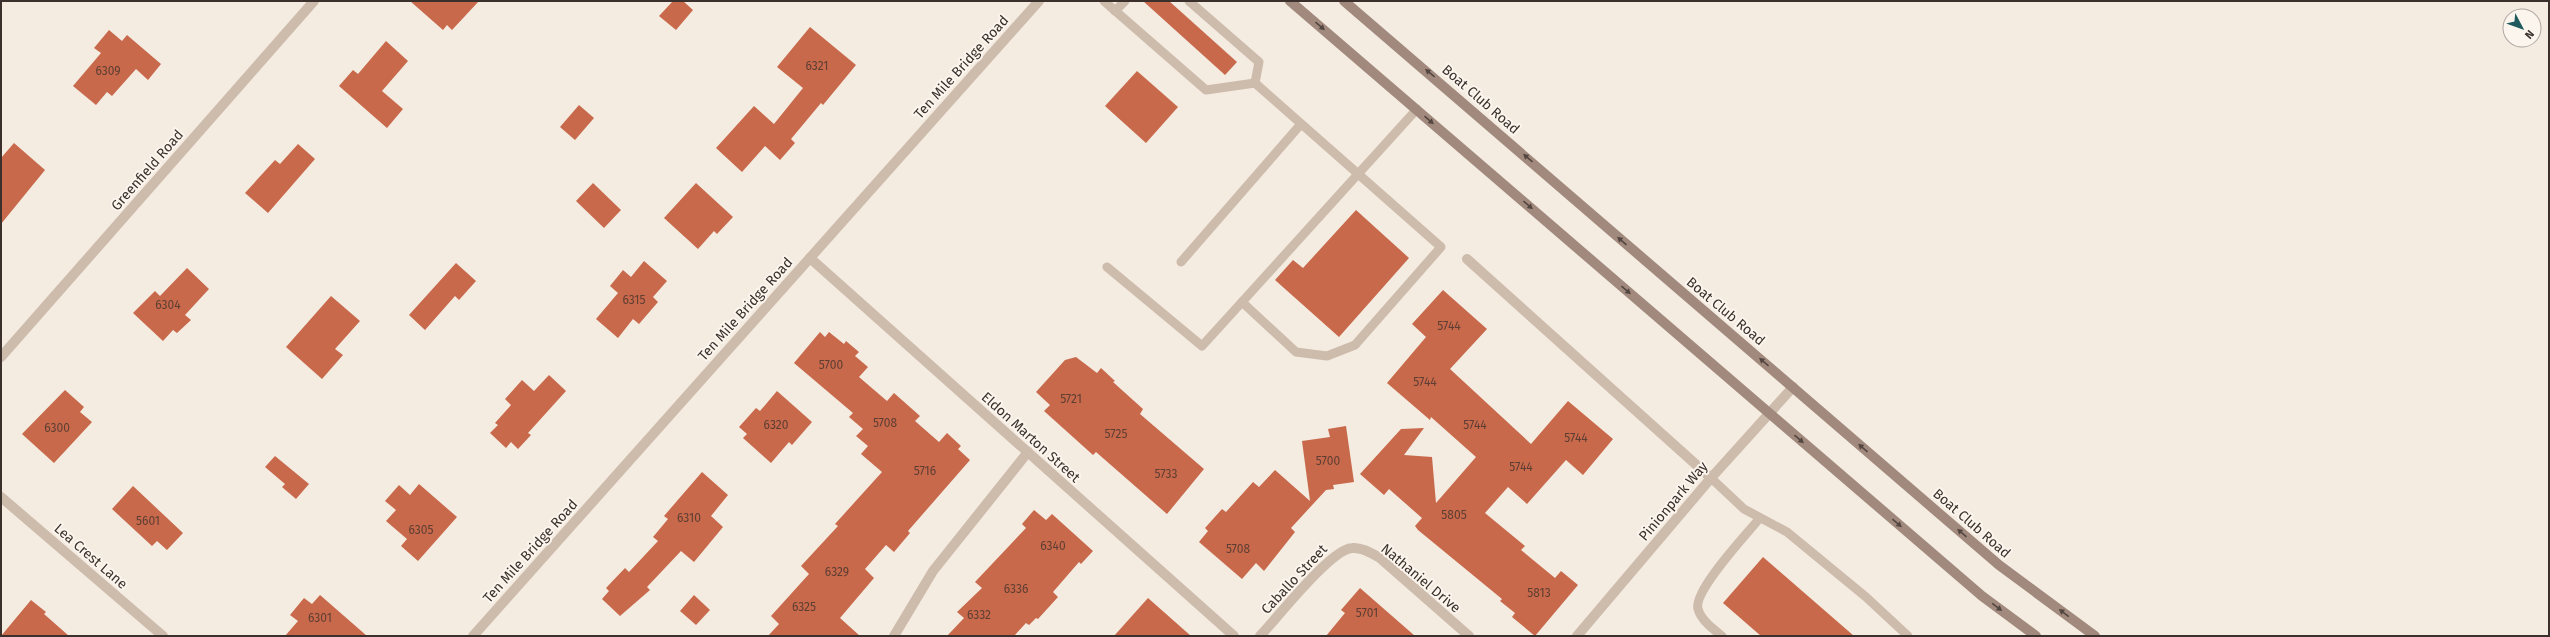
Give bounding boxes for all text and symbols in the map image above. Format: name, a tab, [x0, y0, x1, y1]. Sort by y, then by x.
north arrow	[2502, 8, 2542, 48]
street label: Ten Mile Bridge Road	[911, 12, 1012, 122]
one-way arrow	[1315, 22, 1325, 31]
text: N	[2522, 27, 2536, 41]
house number: 6321	[806, 59, 828, 73]
street label: Boat Club Road	[1438, 61, 1523, 138]
house number: 6309	[95, 64, 121, 78]
one-way arrow	[1424, 68, 1435, 77]
one-way arrow	[1424, 116, 1435, 125]
street label: Greenfield Road	[108, 126, 187, 214]
one-way arrow	[1522, 154, 1533, 163]
one-way arrow	[1523, 200, 1533, 209]
one-way arrow	[1617, 236, 1627, 246]
street label: Ten Mile Bridge Road	[695, 254, 796, 364]
street label: Boat Club Road	[1683, 274, 1768, 349]
one-way arrow	[1621, 285, 1632, 294]
house number: 6315	[622, 293, 646, 307]
house number: 6304	[155, 298, 181, 312]
house number: 5744	[1437, 319, 1461, 333]
one-way arrow	[1758, 357, 1769, 366]
house number: 5700	[819, 358, 843, 372]
house number: 5744	[1413, 375, 1437, 389]
street label: Eldon Marton Street	[978, 389, 1084, 487]
house number: 5721	[1060, 392, 1082, 406]
house number: 5708	[873, 416, 897, 430]
house number: 6320	[764, 418, 789, 432]
house number: 5744	[1463, 418, 1487, 432]
house number: 6300	[44, 421, 70, 435]
house number: 5725	[1105, 427, 1127, 441]
house number: 5744	[1564, 431, 1588, 445]
one-way arrow	[1793, 434, 1804, 443]
one-way arrow	[1858, 443, 1869, 452]
house number: 5700	[1316, 454, 1340, 468]
street label: Pinionpark Way	[1635, 458, 1711, 544]
house number: 5744	[1509, 460, 1533, 474]
house number: 5716	[914, 464, 936, 478]
house number: 5733	[1155, 467, 1177, 481]
street label: Boat Club Road	[1929, 485, 2014, 562]
street label: Ten Mile Bridge Road	[480, 496, 581, 606]
house number: 5805	[1441, 508, 1467, 522]
house number: 6310	[677, 511, 701, 525]
house number: 5601	[136, 514, 160, 528]
one-way arrow	[1892, 519, 1903, 528]
street label: Lea Crest Lane	[51, 520, 131, 593]
house number: 6305	[409, 523, 433, 537]
one-way arrow	[1956, 528, 1967, 537]
house number: 6340	[1040, 539, 1066, 553]
street label: Caballo Street	[1258, 540, 1332, 618]
street label: Nathaniel Drive	[1377, 540, 1464, 617]
house number: 5708	[1226, 542, 1250, 556]
house number: 6329	[825, 565, 849, 579]
house number: 6336	[1004, 582, 1028, 596]
house number: 5813	[1527, 586, 1551, 600]
house number: 6325	[792, 600, 816, 614]
one-way arrow	[1992, 603, 2002, 611]
house number: 5701	[1356, 606, 1378, 620]
house number: 6332	[967, 608, 991, 622]
one-way arrow	[2058, 609, 2069, 618]
house number: 6301	[308, 611, 332, 625]

